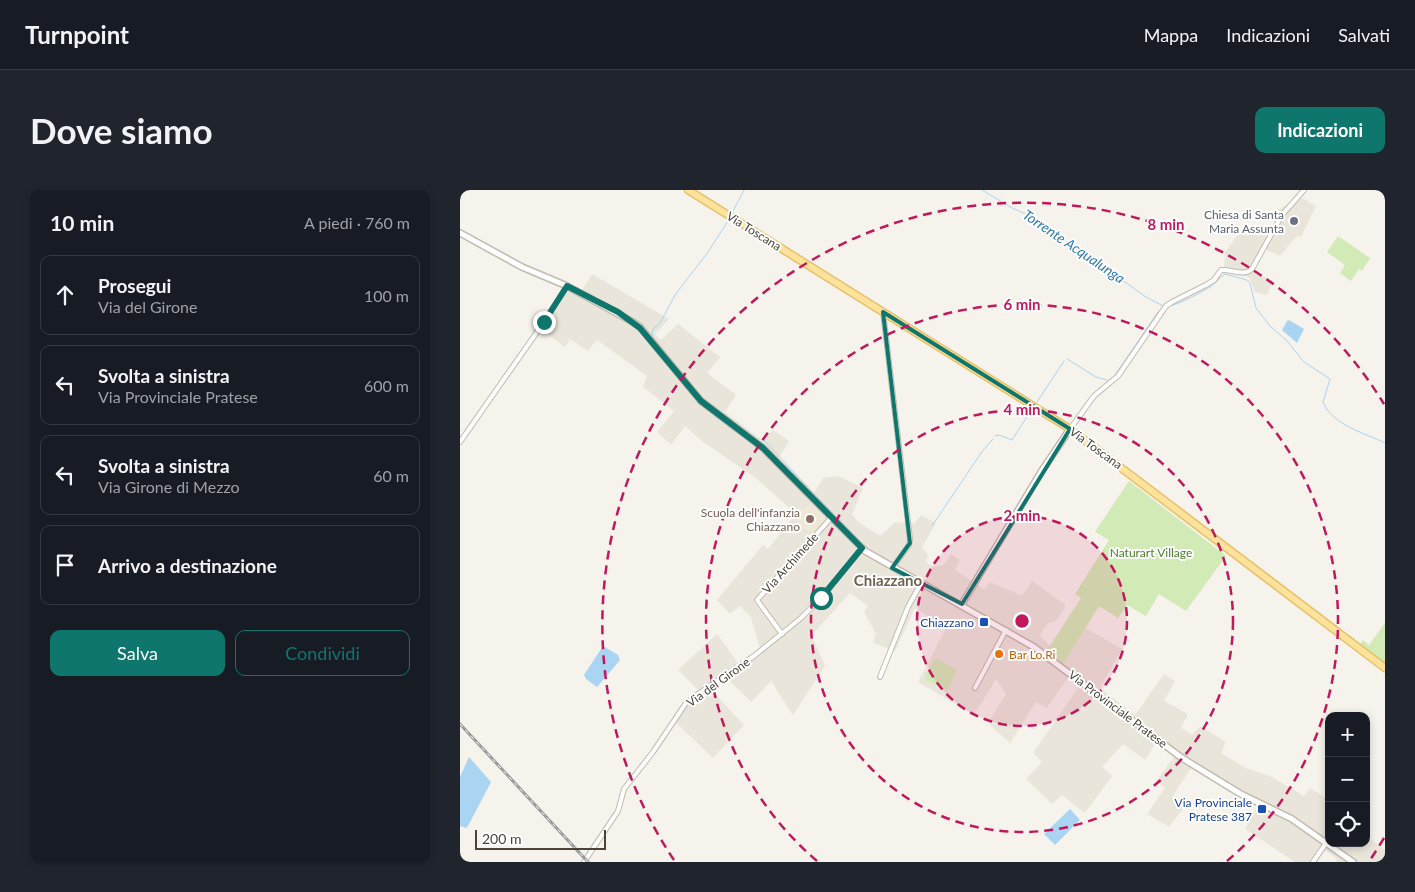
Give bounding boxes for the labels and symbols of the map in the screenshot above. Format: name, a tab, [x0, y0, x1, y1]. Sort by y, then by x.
water label: Torrente Acqualunga	[1020, 206, 1128, 286]
place label: Chiesa di Santa Maria Assunta	[1204, 207, 1284, 236]
street label: Via Toscana	[724, 208, 784, 254]
text: 8 min	[1147, 215, 1185, 233]
marker: Chiesa di Santa Maria Assunta	[1288, 215, 1300, 227]
text: 6 min	[1003, 295, 1041, 313]
route end	[533, 311, 556, 334]
text: 4 min	[1003, 400, 1041, 418]
street label: Via Toscana	[1067, 424, 1125, 472]
place label: Scuola dell'infanzia Chiazzano	[701, 505, 800, 534]
text: 2 min	[1003, 506, 1041, 524]
marker: Scuola dell'infanzia Chiazzano	[804, 513, 816, 525]
street label: Via Archimede	[759, 530, 821, 596]
park label: Naturart Village	[1110, 545, 1192, 560]
district label: Chiazzano	[854, 571, 923, 589]
route start	[810, 587, 833, 610]
centre of rings	[1013, 612, 1031, 630]
place label: Chiazzano	[920, 615, 974, 630]
marker: Chiazzano	[978, 616, 990, 628]
place label: Bar Lo.Ri	[1009, 647, 1056, 662]
marker: Bar Lo.Ri	[993, 648, 1005, 660]
street label: Via del Girone	[683, 654, 753, 710]
street label: Via Provinciale Pratese	[1066, 667, 1170, 751]
place label: Via Provinciale Pratese 387	[1175, 795, 1252, 824]
marker: Via Provinciale Pratese 387	[1256, 803, 1268, 815]
scale bar	[475, 827, 606, 850]

